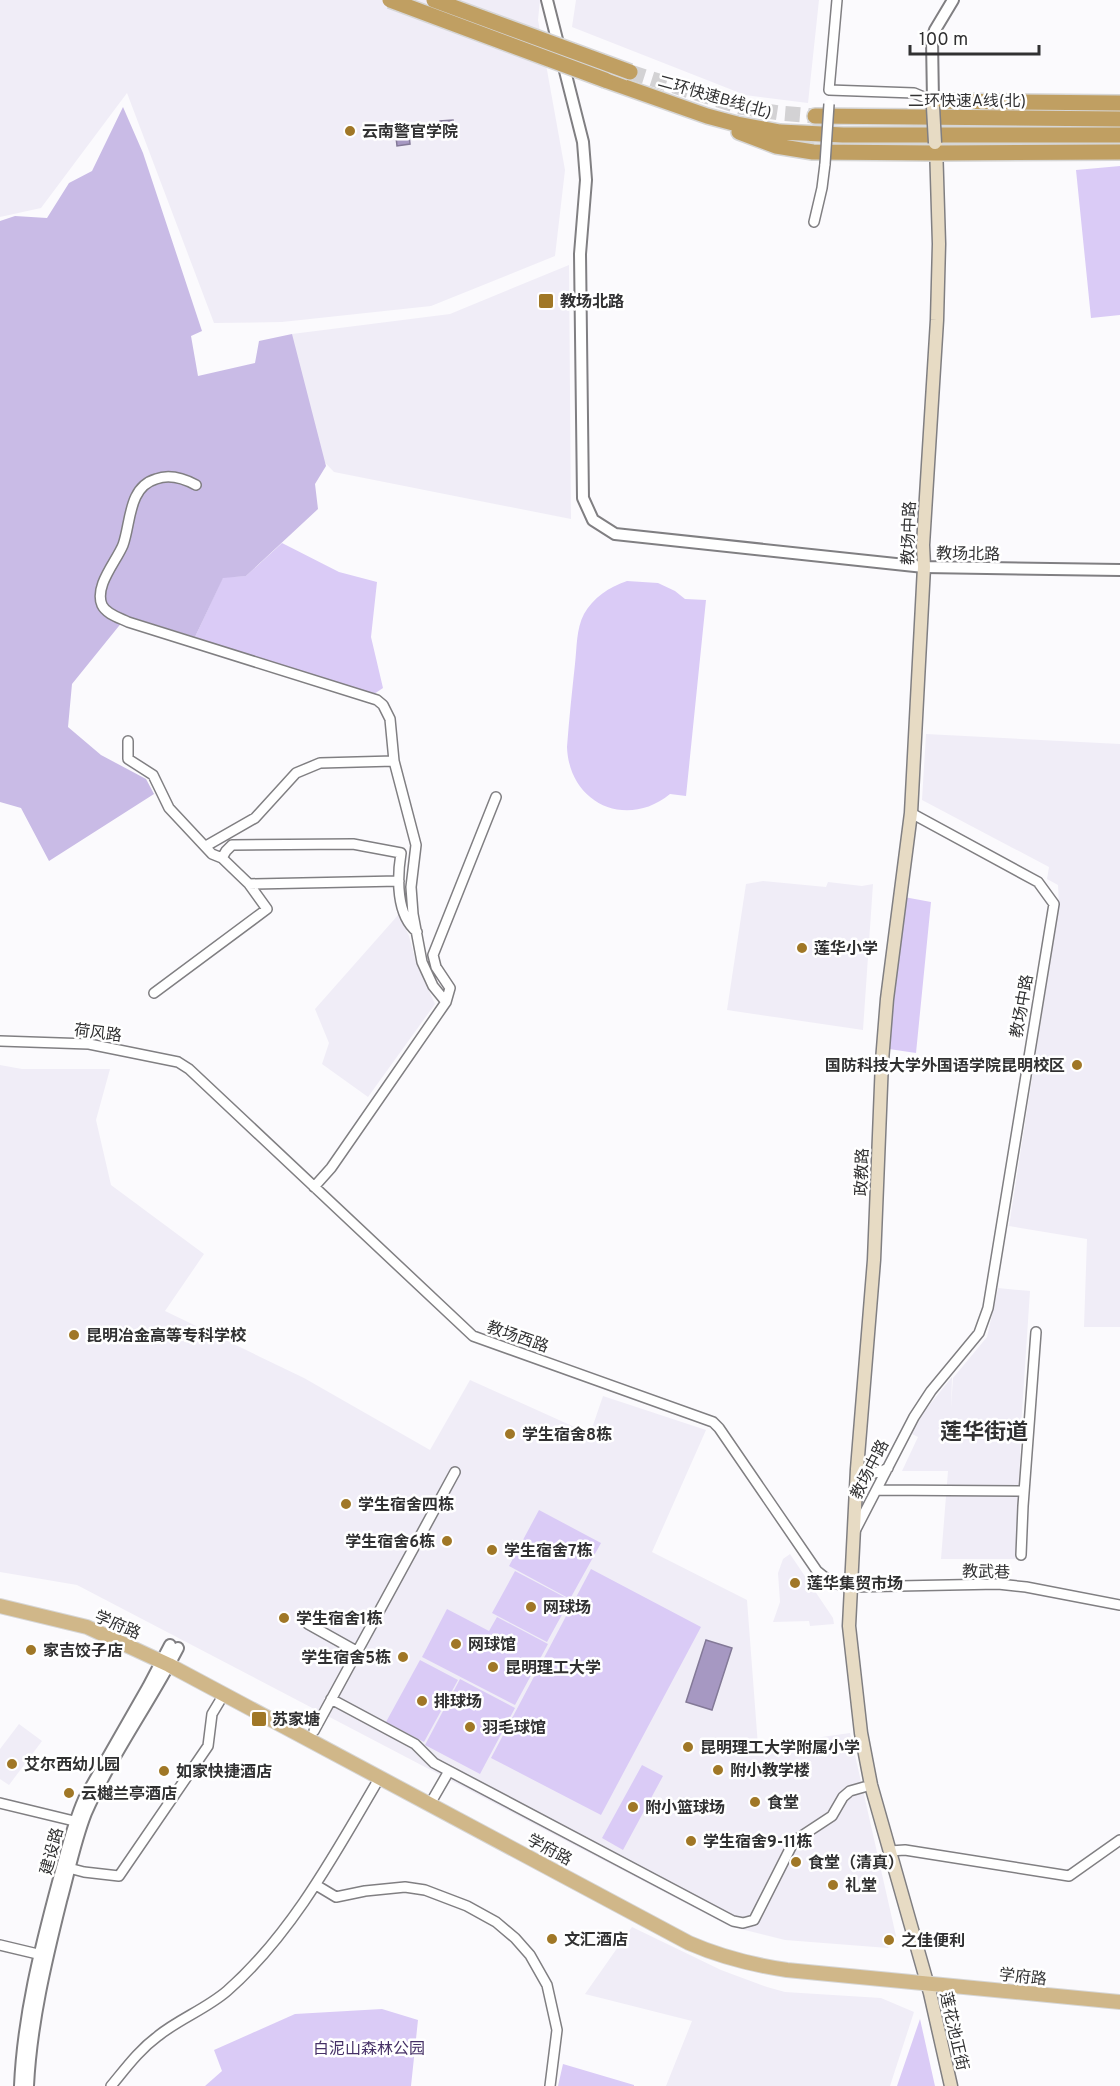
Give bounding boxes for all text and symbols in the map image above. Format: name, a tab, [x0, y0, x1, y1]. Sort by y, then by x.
scale bar	[910, 18, 1039, 56]
text: 100 m	[919, 29, 968, 52]
street label: 二环快速B线(北)	[655, 72, 774, 124]
street label: 二环快速A线(北)	[908, 92, 1026, 112]
place label: 云南警官学院	[362, 123, 458, 143]
marker: 云南警官学院	[343, 124, 357, 138]
marker: 教场北路	[537, 292, 555, 310]
place label: 教场北路	[560, 293, 624, 313]
street label: 教场中路	[899, 501, 921, 565]
street label: 教场北路	[936, 544, 1000, 566]
place label: 莲华小学	[814, 939, 878, 960]
marker: 莲华小学	[795, 941, 809, 955]
street label: 教场中路	[1008, 973, 1038, 1040]
street label: 荷风路	[73, 1021, 123, 1047]
place label: 国防科技大学外国语学院昆明校区	[825, 1056, 1065, 1077]
marker: 国防科技大学外国语学院昆明校区	[1070, 1058, 1084, 1072]
street label: 政教路	[852, 1148, 874, 1196]
street label: 教场西路	[484, 1318, 551, 1358]
place label: 昆明冶金高等专科学校	[86, 1326, 247, 1347]
marker: 昆明冶金高等专科学校	[67, 1328, 81, 1342]
district label: 莲华街道	[940, 1420, 1028, 1447]
place label: 学生宿舍8栋	[522, 1425, 612, 1446]
marker: 学生宿舍8栋	[503, 1427, 517, 1441]
street label: 教场中路	[847, 1437, 894, 1503]
place label: 学生宿舍四栋	[358, 1495, 454, 1516]
marker: 学生宿舍四栋	[339, 1497, 353, 1511]
place label: 学生宿舍6栋	[345, 1532, 435, 1553]
marker: 学生宿舍6栋	[440, 1534, 454, 1548]
place label: 学生宿舍7栋	[504, 1541, 593, 1562]
marker: 学生宿舍7栋	[485, 1543, 499, 1557]
street label: 教武巷	[962, 1563, 1010, 1583]
place label: 莲华集贸市场	[807, 1574, 903, 1595]
marker: 莲华集贸市场	[788, 1576, 802, 1590]
place label: 网球场	[543, 1599, 591, 1619]
marker: 网球场	[524, 1600, 538, 1614]
street label: 学府路	[91, 1607, 143, 1644]
place label: 学生宿舍1栋	[296, 1609, 382, 1630]
marker: 学生宿舍1栋	[277, 1611, 291, 1625]
place label: 网球馆	[468, 1636, 516, 1656]
marker: 网球馆	[449, 1637, 463, 1651]
place label: 家吉饺子店	[43, 1642, 123, 1662]
marker: 家吉饺子店	[24, 1643, 38, 1657]
place label: 学生宿舍5栋	[301, 1648, 391, 1669]
marker: 学生宿舍5栋	[396, 1650, 410, 1664]
place label: 昆明理工大学	[505, 1659, 601, 1679]
marker: 昆明理工大学	[486, 1660, 500, 1674]
place label: 排球场	[434, 1693, 482, 1713]
marker: 排球场	[415, 1694, 429, 1708]
marker: 苏家塘	[250, 1710, 268, 1728]
place label: 苏家塘	[272, 1710, 320, 1731]
place label: 羽毛球馆	[482, 1719, 546, 1739]
marker: 羽毛球馆	[463, 1720, 477, 1734]
place label: 昆明理工大学附属小学	[700, 1739, 860, 1759]
marker: 昆明理工大学附属小学	[681, 1740, 695, 1754]
place label: 艾尔西幼儿园	[24, 1755, 120, 1776]
marker: 艾尔西幼儿园	[5, 1757, 19, 1771]
place label: 如家快捷酒店	[176, 1762, 272, 1783]
place label: 附小教学楼	[730, 1762, 810, 1782]
marker: 附小教学楼	[711, 1763, 725, 1777]
marker: 如家快捷酒店	[157, 1764, 171, 1778]
place label: 云樾兰亭酒店	[81, 1784, 177, 1805]
marker: 云樾兰亭酒店	[62, 1786, 76, 1800]
place label: 食堂	[767, 1794, 799, 1814]
marker: 食堂	[748, 1795, 762, 1809]
place label: 附小篮球场	[645, 1799, 725, 1819]
marker: 附小篮球场	[626, 1800, 640, 1814]
street label: 建设路	[37, 1826, 69, 1877]
street label: 学府路	[523, 1831, 575, 1871]
place label: 学生宿舍9-11栋	[703, 1832, 812, 1853]
marker: 学生宿舍9-11栋	[684, 1834, 698, 1848]
place label: 食堂（清真）	[808, 1854, 904, 1874]
marker: 食堂（清真）	[789, 1855, 803, 1869]
place label: 礼堂	[845, 1876, 877, 1897]
marker: 礼堂	[826, 1878, 840, 1892]
place label: 文汇酒店	[564, 1931, 628, 1951]
place label: 之佳便利	[901, 1931, 965, 1952]
marker: 文汇酒店	[545, 1932, 559, 1946]
marker: 之佳便利	[882, 1933, 896, 1947]
street label: 学府路	[998, 1966, 1048, 1990]
street label: 莲花池正街	[934, 1990, 972, 2073]
park label: 白泥山森林公园	[313, 2040, 425, 2060]

